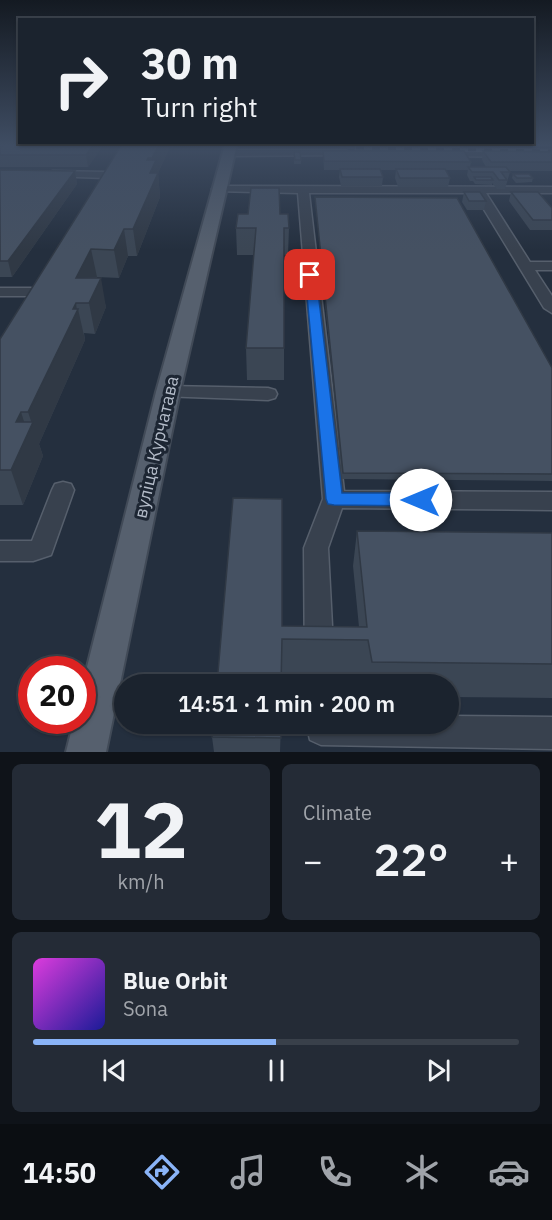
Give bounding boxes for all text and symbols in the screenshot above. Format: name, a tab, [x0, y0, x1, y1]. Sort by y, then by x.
text: 30 m	[141, 36, 239, 91]
icon: right	[42, 42, 120, 120]
text: Turn right	[141, 89, 258, 124]
pin	[284, 249, 335, 300]
icon: arrive	[293, 258, 326, 291]
street label: вуліца Курчатава	[128, 373, 184, 520]
position arrow	[389, 468, 453, 532]
speed limit sign: 20	[18, 656, 96, 734]
text: 14:51 · 1 min · 200 m	[178, 689, 395, 718]
text: 12	[94, 778, 188, 879]
text: Climate	[303, 799, 372, 826]
text: 22°	[373, 830, 449, 888]
text: −	[303, 839, 323, 882]
text: +	[499, 839, 519, 882]
text: km/h	[117, 868, 165, 895]
text: Blue Orbit	[123, 966, 228, 995]
text: Sona	[123, 995, 168, 1022]
icon: previous	[98, 1054, 131, 1087]
icon: pause	[260, 1054, 293, 1087]
icon: next	[422, 1054, 455, 1087]
icon: directions	[141, 1151, 183, 1193]
icon: music	[227, 1151, 269, 1193]
icon: phone	[314, 1151, 356, 1193]
icon: climate	[401, 1151, 443, 1193]
icon: car	[488, 1151, 530, 1193]
text: 14:50	[22, 1155, 96, 1190]

